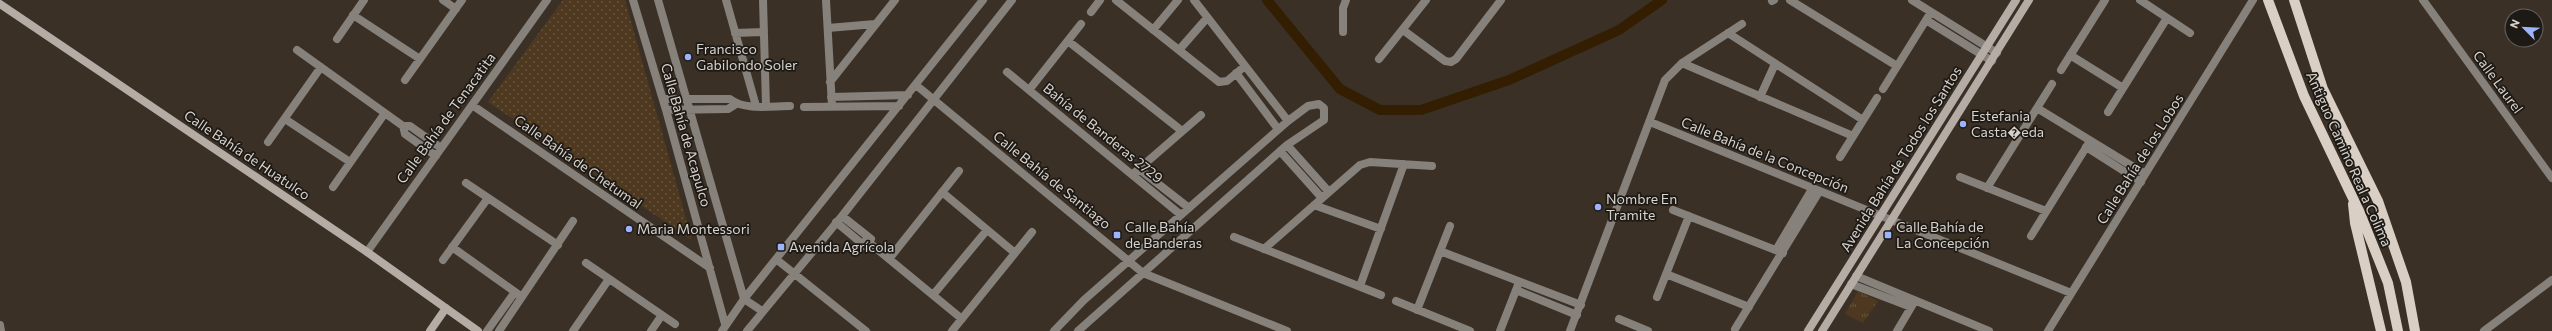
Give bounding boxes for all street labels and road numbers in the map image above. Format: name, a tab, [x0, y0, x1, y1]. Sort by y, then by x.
street label: Calle Laurel	[2470, 47, 2527, 116]
street label: Calle Bahía de Tenacatita	[392, 49, 499, 186]
street label: Calle Bahía de Acapulco	[658, 61, 715, 209]
street label: Avenida Bahía de Todos los Santos	[1836, 63, 1965, 255]
street label: Antiguo Camino Real a Colima	[2303, 69, 2396, 249]
street label: Bahía de Banderas 2729	[1040, 79, 1167, 186]
street label: Calle Bahía de los Lobos	[2093, 90, 2187, 227]
street label: Calle Bahía de Huatulco	[181, 106, 313, 203]
street label: Calle Bahía de Chetumal	[511, 111, 645, 212]
street label: Calle Bahía de la Concepción	[1679, 113, 1851, 196]
street label: Calle Bahía de Santiago	[990, 127, 1114, 232]

